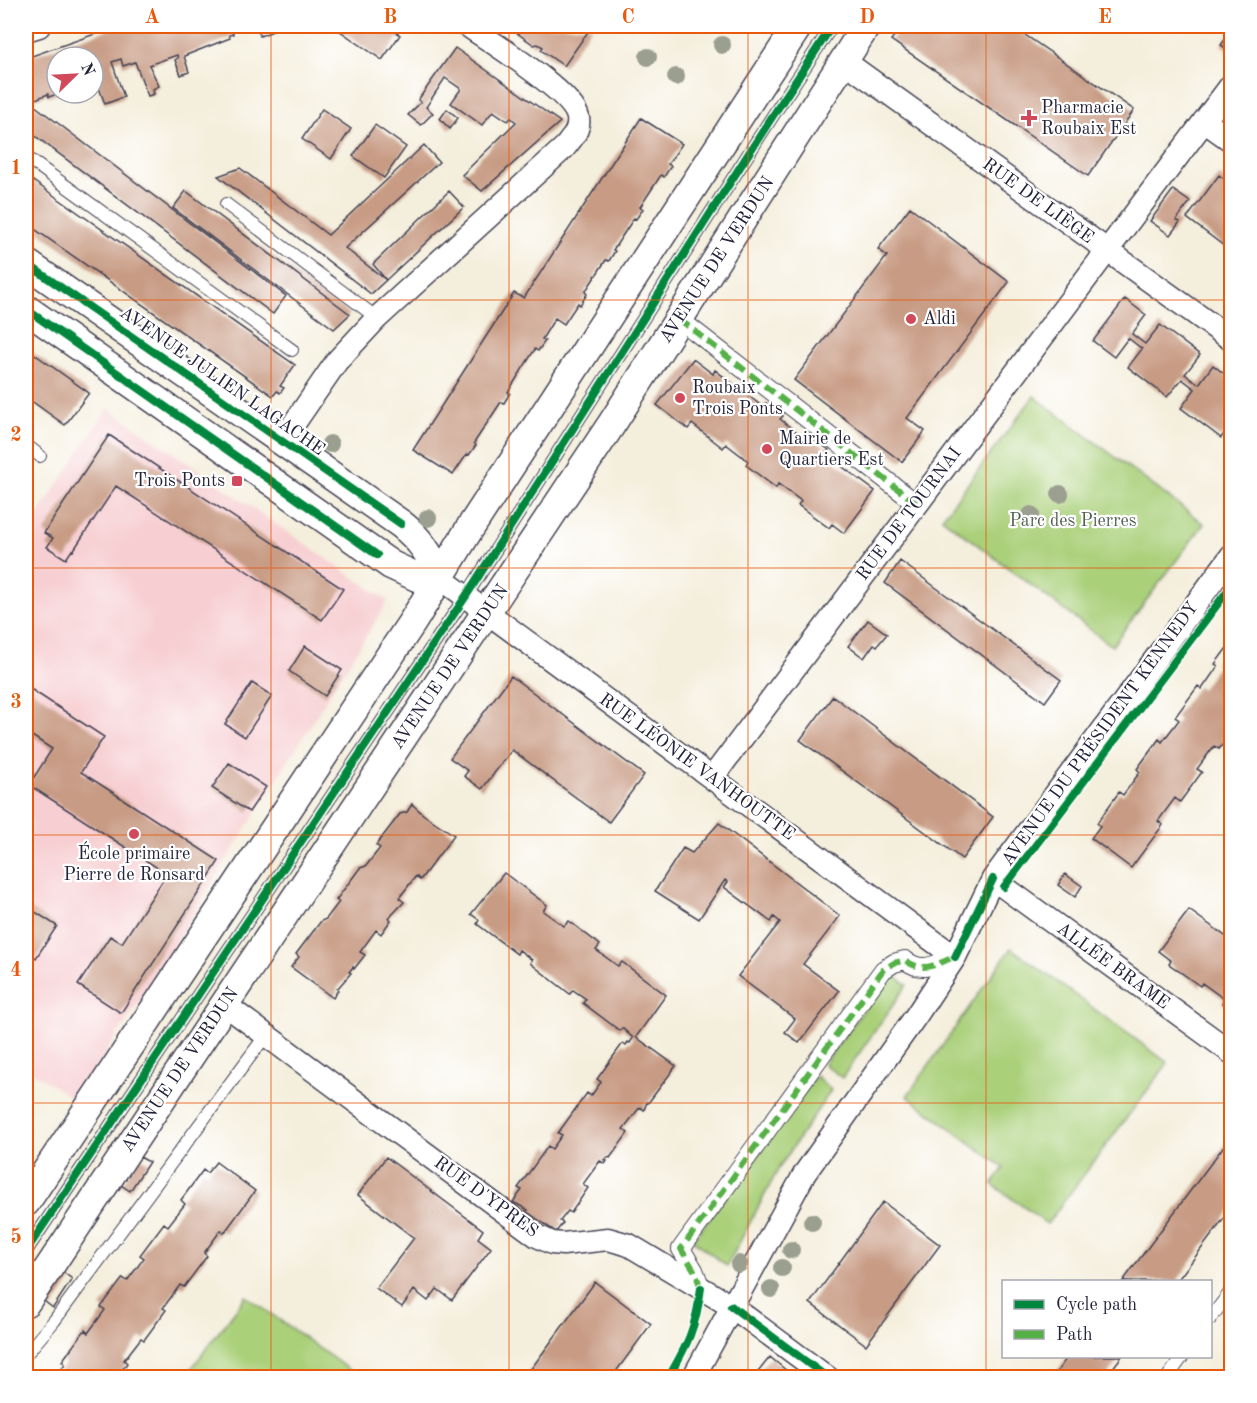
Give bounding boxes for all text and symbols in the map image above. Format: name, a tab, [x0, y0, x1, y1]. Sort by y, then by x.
text: A	[144, 8, 160, 28]
text: B	[383, 8, 397, 28]
text: C	[621, 8, 635, 28]
text: D	[859, 8, 875, 28]
text: E	[1098, 8, 1112, 28]
north arrow	[45, 45, 105, 105]
text: N	[77, 61, 97, 79]
place label: Pharmacie Roubaix Est	[1041, 99, 1136, 138]
marker: Pharmacie Roubaix Est	[1022, 111, 1036, 125]
street label: RUE DE LIÈGE	[979, 152, 1099, 247]
text: 1	[10, 159, 22, 179]
street label: AVENUE DE VERDUN	[657, 173, 778, 346]
street label: AVENUE JULIEN LAGACHE	[116, 303, 328, 459]
place label: Aldi	[923, 310, 956, 328]
marker: Aldi	[904, 312, 918, 326]
place label: Roubaix Trois Ponts	[692, 379, 783, 418]
marker: Roubaix Trois Ponts	[673, 391, 687, 405]
text: 2	[10, 426, 22, 446]
place label: Mairie de Quartiers Est	[779, 430, 884, 469]
marker: Mairie de Quartiers Est	[760, 442, 774, 456]
street label: RUE DE TOURNAI	[853, 444, 965, 584]
place label: Trois Ponts	[134, 472, 225, 490]
marker: Trois Ponts	[230, 474, 244, 488]
park label: Parc des Pierres	[1009, 512, 1137, 530]
street label: AVENUE DE VERDUN	[388, 581, 512, 753]
street label: AVENUE DU PRÉSIDENT KENNEDY	[995, 596, 1202, 869]
street label: RUE LÉONIE VANHOUTTE	[596, 687, 800, 844]
text: 3	[10, 693, 22, 713]
marker: École primaire Pierre de Ronsard	[127, 827, 141, 841]
place label: École primaire Pierre de Ronsard	[63, 841, 205, 884]
street label: ALLÉE BRAME	[1053, 916, 1175, 1013]
text: 4	[10, 961, 22, 981]
street label: AVENUE DE VERDUN	[118, 984, 242, 1156]
street label: RUE D'YPRES	[431, 1153, 541, 1241]
text: 5	[10, 1227, 22, 1248]
legend	[1002, 1280, 1212, 1358]
text: Cycle path	[1056, 1296, 1137, 1314]
text: Path	[1056, 1326, 1093, 1344]

